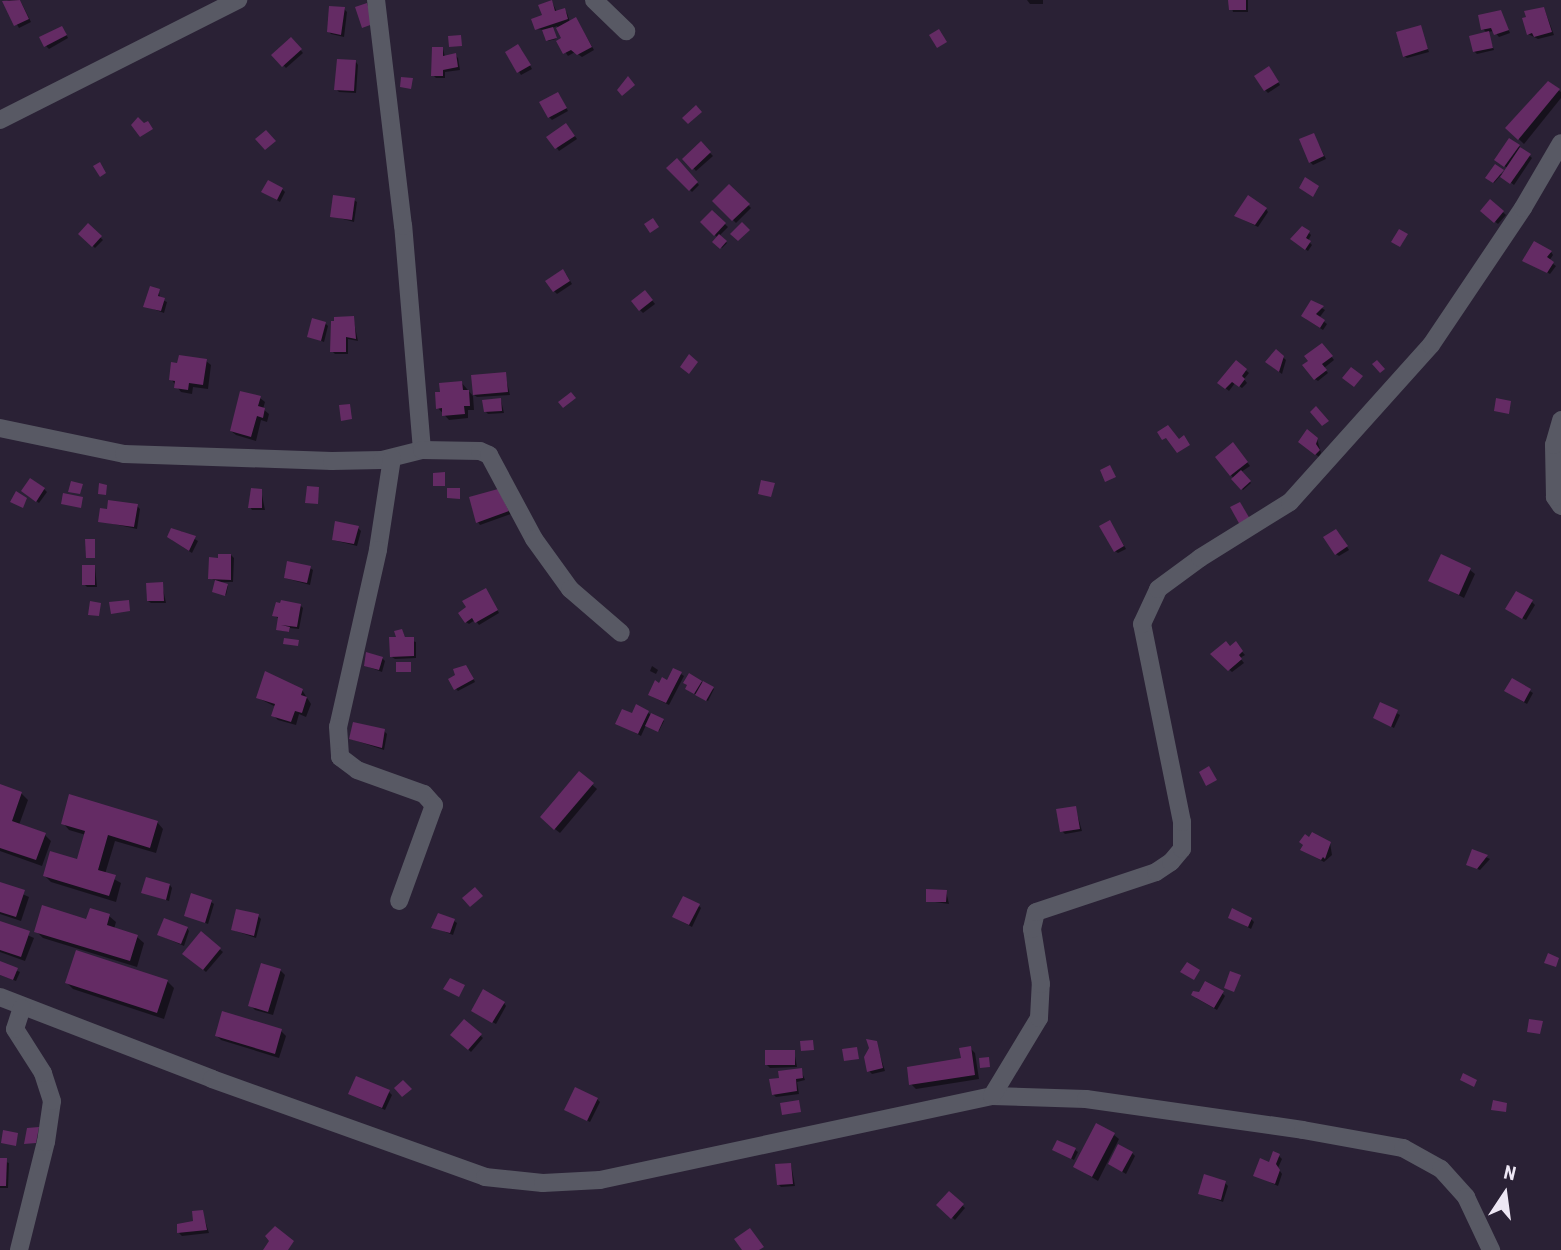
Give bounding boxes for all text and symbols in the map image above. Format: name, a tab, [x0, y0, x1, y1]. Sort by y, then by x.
north arrow	[1470, 1159, 1540, 1229]
text: N	[1502, 1161, 1518, 1186]

